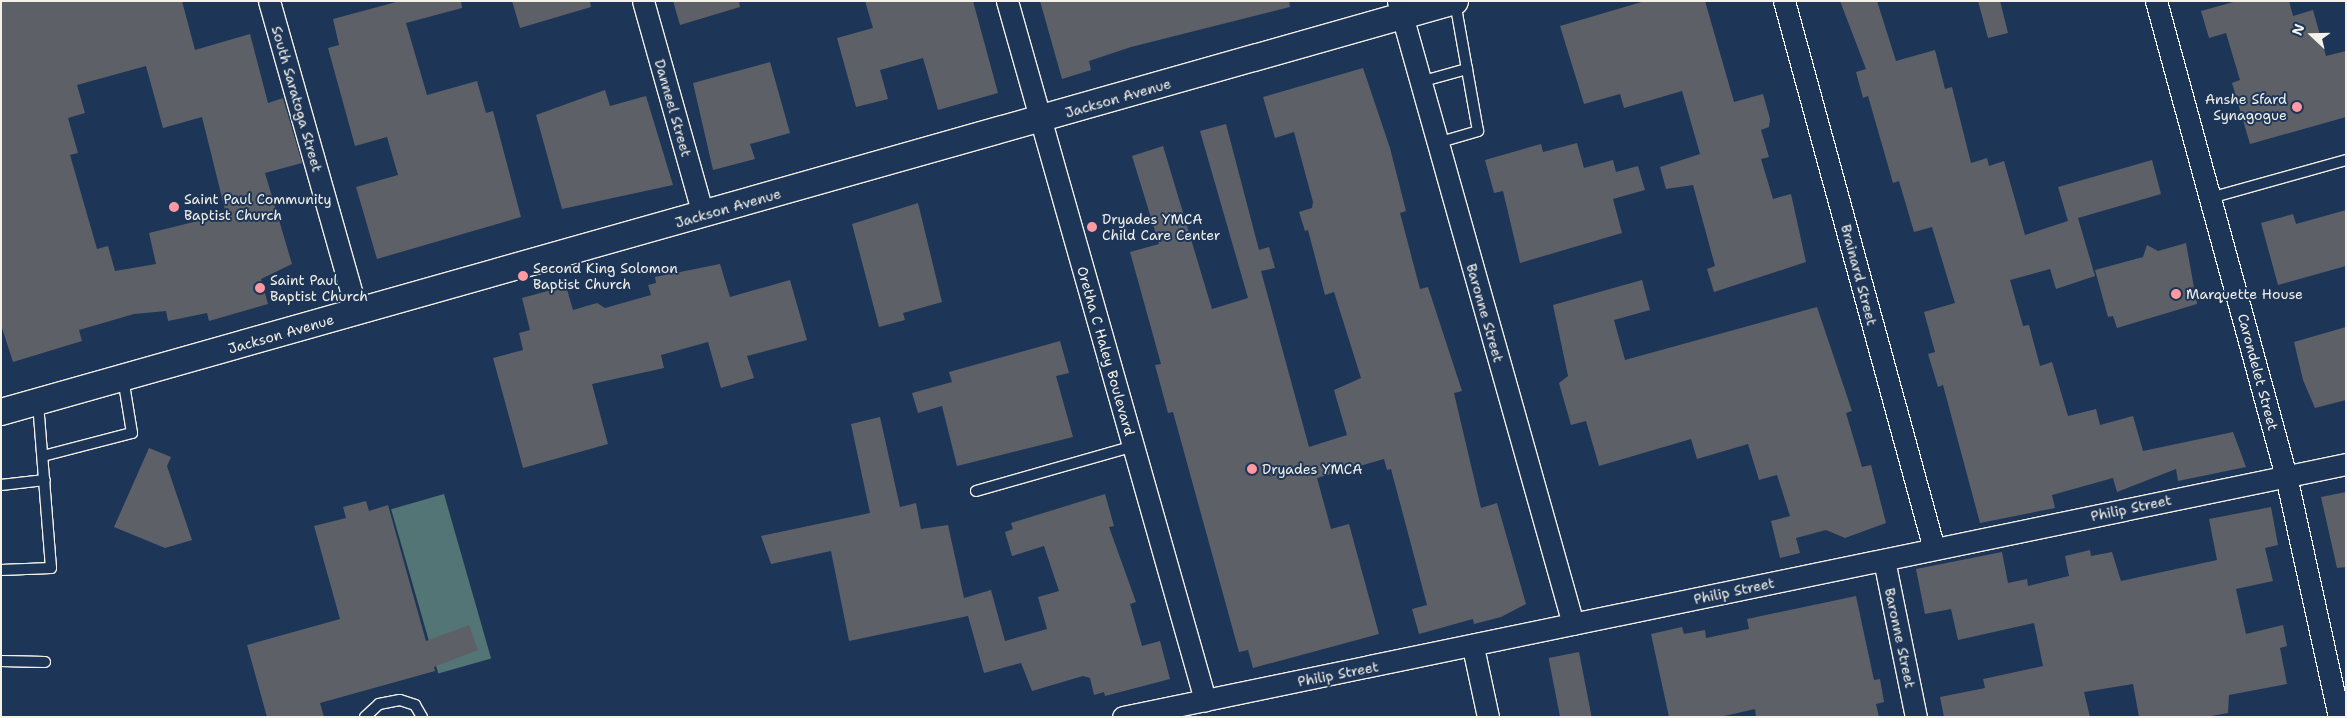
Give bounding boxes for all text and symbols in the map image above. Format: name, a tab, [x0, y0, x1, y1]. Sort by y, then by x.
north arrow	[2287, 10, 2337, 60]
text: N	[2288, 21, 2308, 38]
street label: South Saratoga Street	[268, 24, 326, 174]
street label: Danneel Street	[651, 57, 695, 159]
street label: Jackson Avenue	[1063, 75, 1173, 121]
place label: Anshe Sfard Synagogue	[2205, 91, 2287, 124]
marker: Anshe Sfard Synagogue	[2291, 101, 2303, 113]
street label: Jackson Avenue	[673, 185, 783, 231]
place label: Saint Paul Community Baptist Church	[184, 191, 331, 223]
marker: Saint Paul Community Baptist Church	[168, 201, 180, 213]
place label: Dryades YMCA Child Care Center	[1102, 211, 1220, 243]
marker: Dryades YMCA Child Care Center	[1086, 221, 1098, 233]
street label: Brainard Street	[1837, 223, 1881, 327]
place label: Second King Solomon Baptist Church	[533, 260, 678, 292]
street label: Baronne Street	[1463, 262, 1507, 364]
street label: Oretha C Haley Boulevard	[1074, 264, 1138, 438]
marker: Second King Solomon Baptist Church	[517, 270, 529, 282]
place label: Saint Paul Baptist Church	[270, 272, 368, 304]
marker: Saint Paul Baptist Church	[254, 282, 266, 294]
place label: Marquette House	[2186, 286, 2303, 302]
marker: Marquette House	[2170, 288, 2182, 300]
street label: Jackson Avenue	[226, 311, 336, 357]
street label: Carondelet Street	[2234, 312, 2282, 432]
place label: Dryades YMCA	[1262, 461, 1362, 477]
marker: Dryades YMCA	[1246, 463, 1258, 475]
street label: Philip Street	[2089, 491, 2173, 525]
street label: Philip Street	[1692, 574, 1776, 608]
street label: Baronne Street	[1881, 586, 1919, 690]
street label: Philip Street	[1296, 658, 1380, 690]

